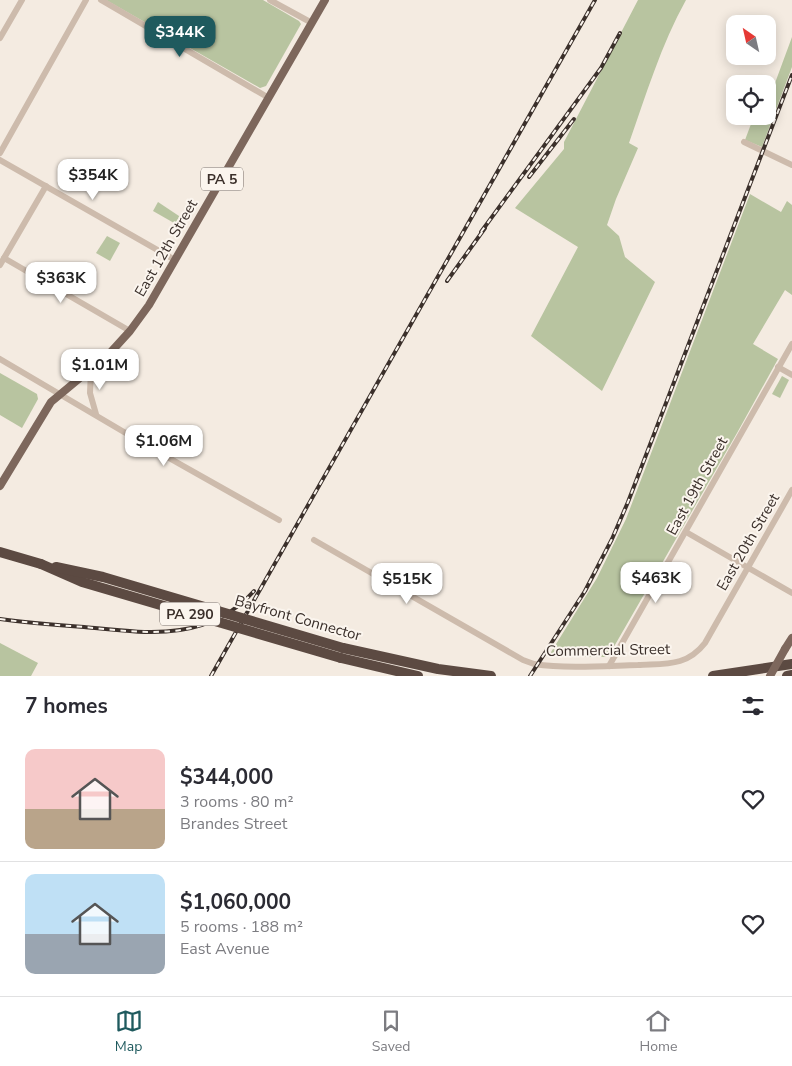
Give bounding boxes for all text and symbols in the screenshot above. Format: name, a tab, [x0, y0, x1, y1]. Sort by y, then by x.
pin: $344K	[145, 15, 215, 58]
north arrow	[726, 15, 776, 65]
map controls	[726, 15, 776, 125]
text: $344K	[155, 21, 205, 43]
button: locate	[726, 75, 776, 125]
pin: $354K	[58, 158, 128, 201]
text: $354K	[68, 164, 118, 186]
road number: PA 5	[201, 168, 243, 190]
street label: East 12th Street	[130, 195, 202, 300]
pin: $363K	[26, 262, 96, 304]
text: $363K	[36, 267, 86, 289]
pin: $1.01M	[59, 348, 141, 391]
text: $1.01M	[72, 354, 128, 376]
pin: $1.06M	[123, 424, 205, 467]
text: $1.06M	[136, 430, 192, 452]
street label: East 19th Street	[662, 433, 733, 539]
street label: East 20th Street	[712, 489, 784, 594]
pin: $515K	[372, 562, 442, 605]
pin: $463K	[621, 562, 691, 604]
text: $463K	[631, 567, 681, 589]
text: $515K	[382, 568, 432, 590]
street label: Bayfront Connector	[232, 590, 364, 646]
road number: PA 290	[160, 602, 220, 626]
street label: Commercial Street	[546, 639, 671, 661]
text: 7 homes	[25, 692, 108, 720]
icon: filters	[739, 692, 767, 720]
text: $344,000	[180, 763, 273, 791]
icon: home	[65, 769, 125, 829]
icon: heart	[739, 785, 767, 813]
text: 3 rooms · 80 m²	[180, 791, 293, 813]
text: Brandes Street	[180, 813, 287, 835]
text: $1,060,000	[180, 888, 291, 916]
icon: home	[65, 894, 125, 954]
icon: heart	[739, 910, 767, 938]
text: 5 rooms · 188 m²	[180, 916, 303, 938]
text: East Avenue	[180, 938, 269, 960]
tab: Map	[115, 1007, 143, 1056]
tab: Saved	[372, 1007, 410, 1056]
tab: Home	[640, 1007, 677, 1056]

